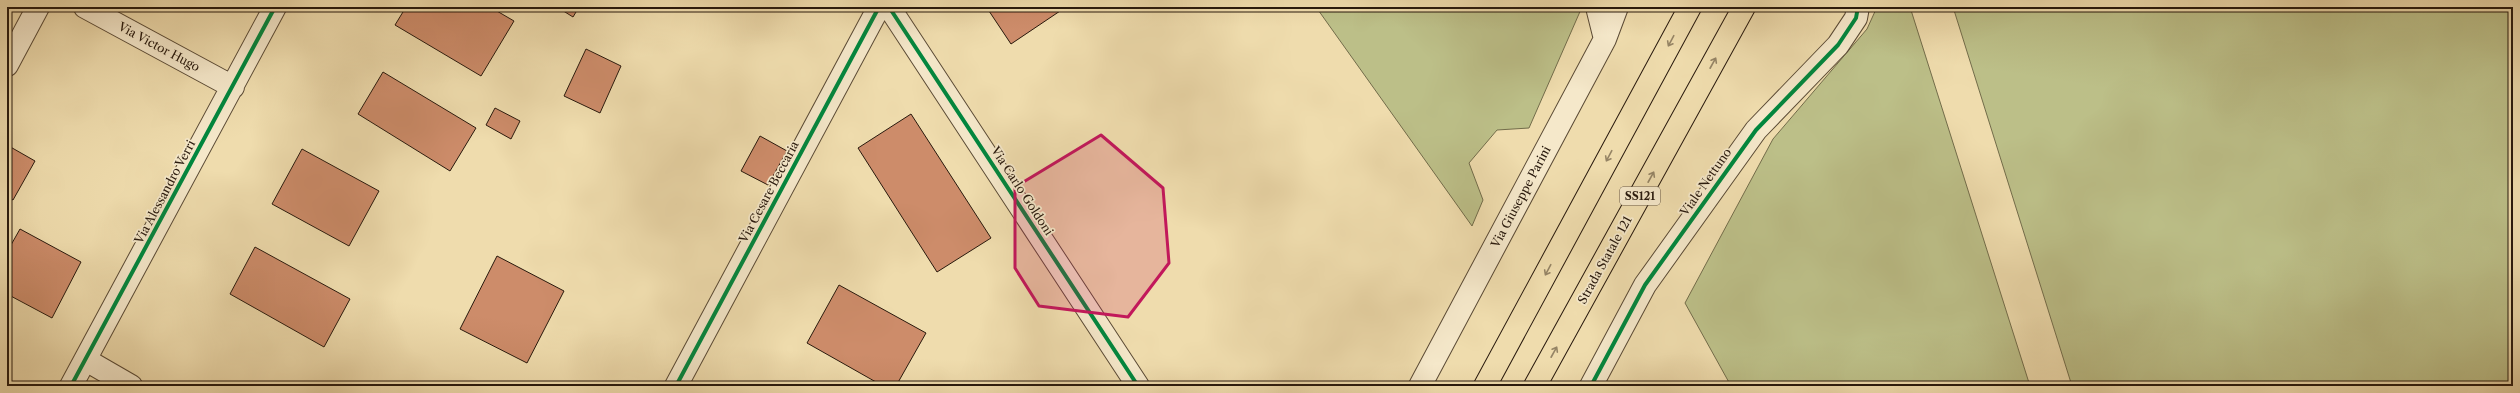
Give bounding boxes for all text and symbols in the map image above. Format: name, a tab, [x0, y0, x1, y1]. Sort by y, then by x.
street label: Via Victor Hugo	[115, 18, 203, 74]
one-way arrow	[1667, 35, 1675, 47]
one-way arrow	[1710, 57, 1717, 69]
street label: Via Alessandro Verri	[130, 137, 198, 247]
street label: Via Cesare Beccaria	[735, 138, 802, 246]
street label: Via Carlo Goldoni	[988, 143, 1057, 238]
street label: Via Giuseppe Parini	[1487, 143, 1554, 251]
street label: Viale Nettuno	[1676, 145, 1734, 219]
one-way arrow	[1605, 149, 1613, 161]
one-way arrow	[1647, 171, 1655, 183]
road number: SS121	[1620, 187, 1660, 205]
street label: Strada Statale 121	[1574, 213, 1635, 306]
one-way arrow	[1543, 264, 1551, 276]
one-way arrow	[1551, 346, 1559, 358]

